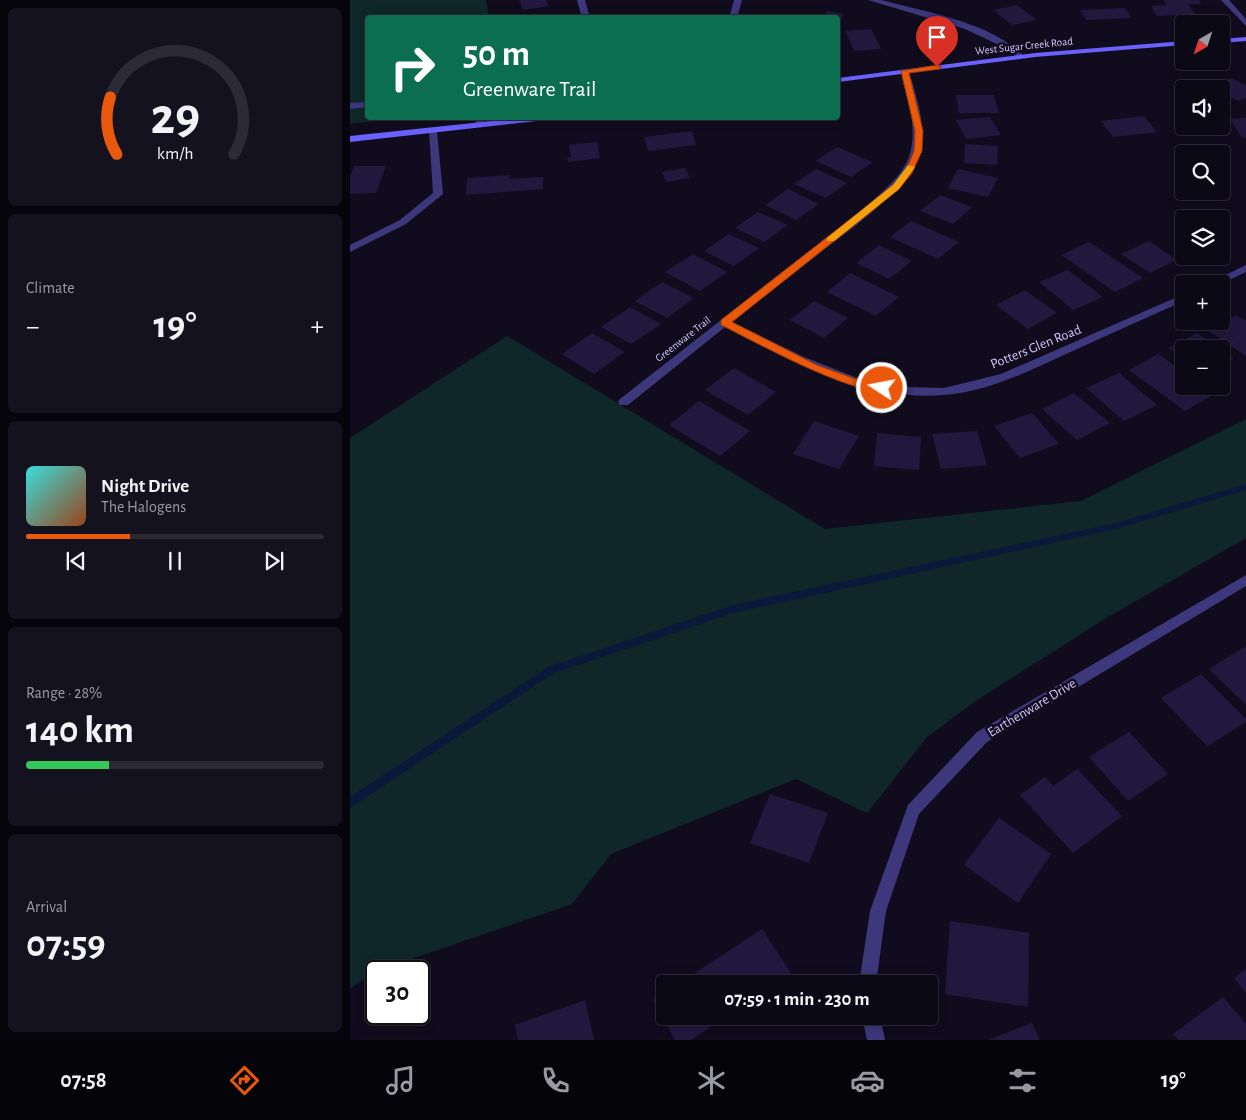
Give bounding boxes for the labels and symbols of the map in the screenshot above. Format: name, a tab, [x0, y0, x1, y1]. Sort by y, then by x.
north arrow	[1175, 15, 1230, 70]
pin	[916, 16, 958, 67]
street label: West Sugar Creek Road	[975, 35, 1074, 57]
street label: Greenware Trail	[653, 314, 713, 364]
street label: Potters Glen Road	[989, 322, 1083, 372]
position arrow	[855, 361, 907, 413]
street label: Earthenware Drive	[985, 676, 1079, 740]
speed limit sign: 30	[365, 960, 430, 1025]

